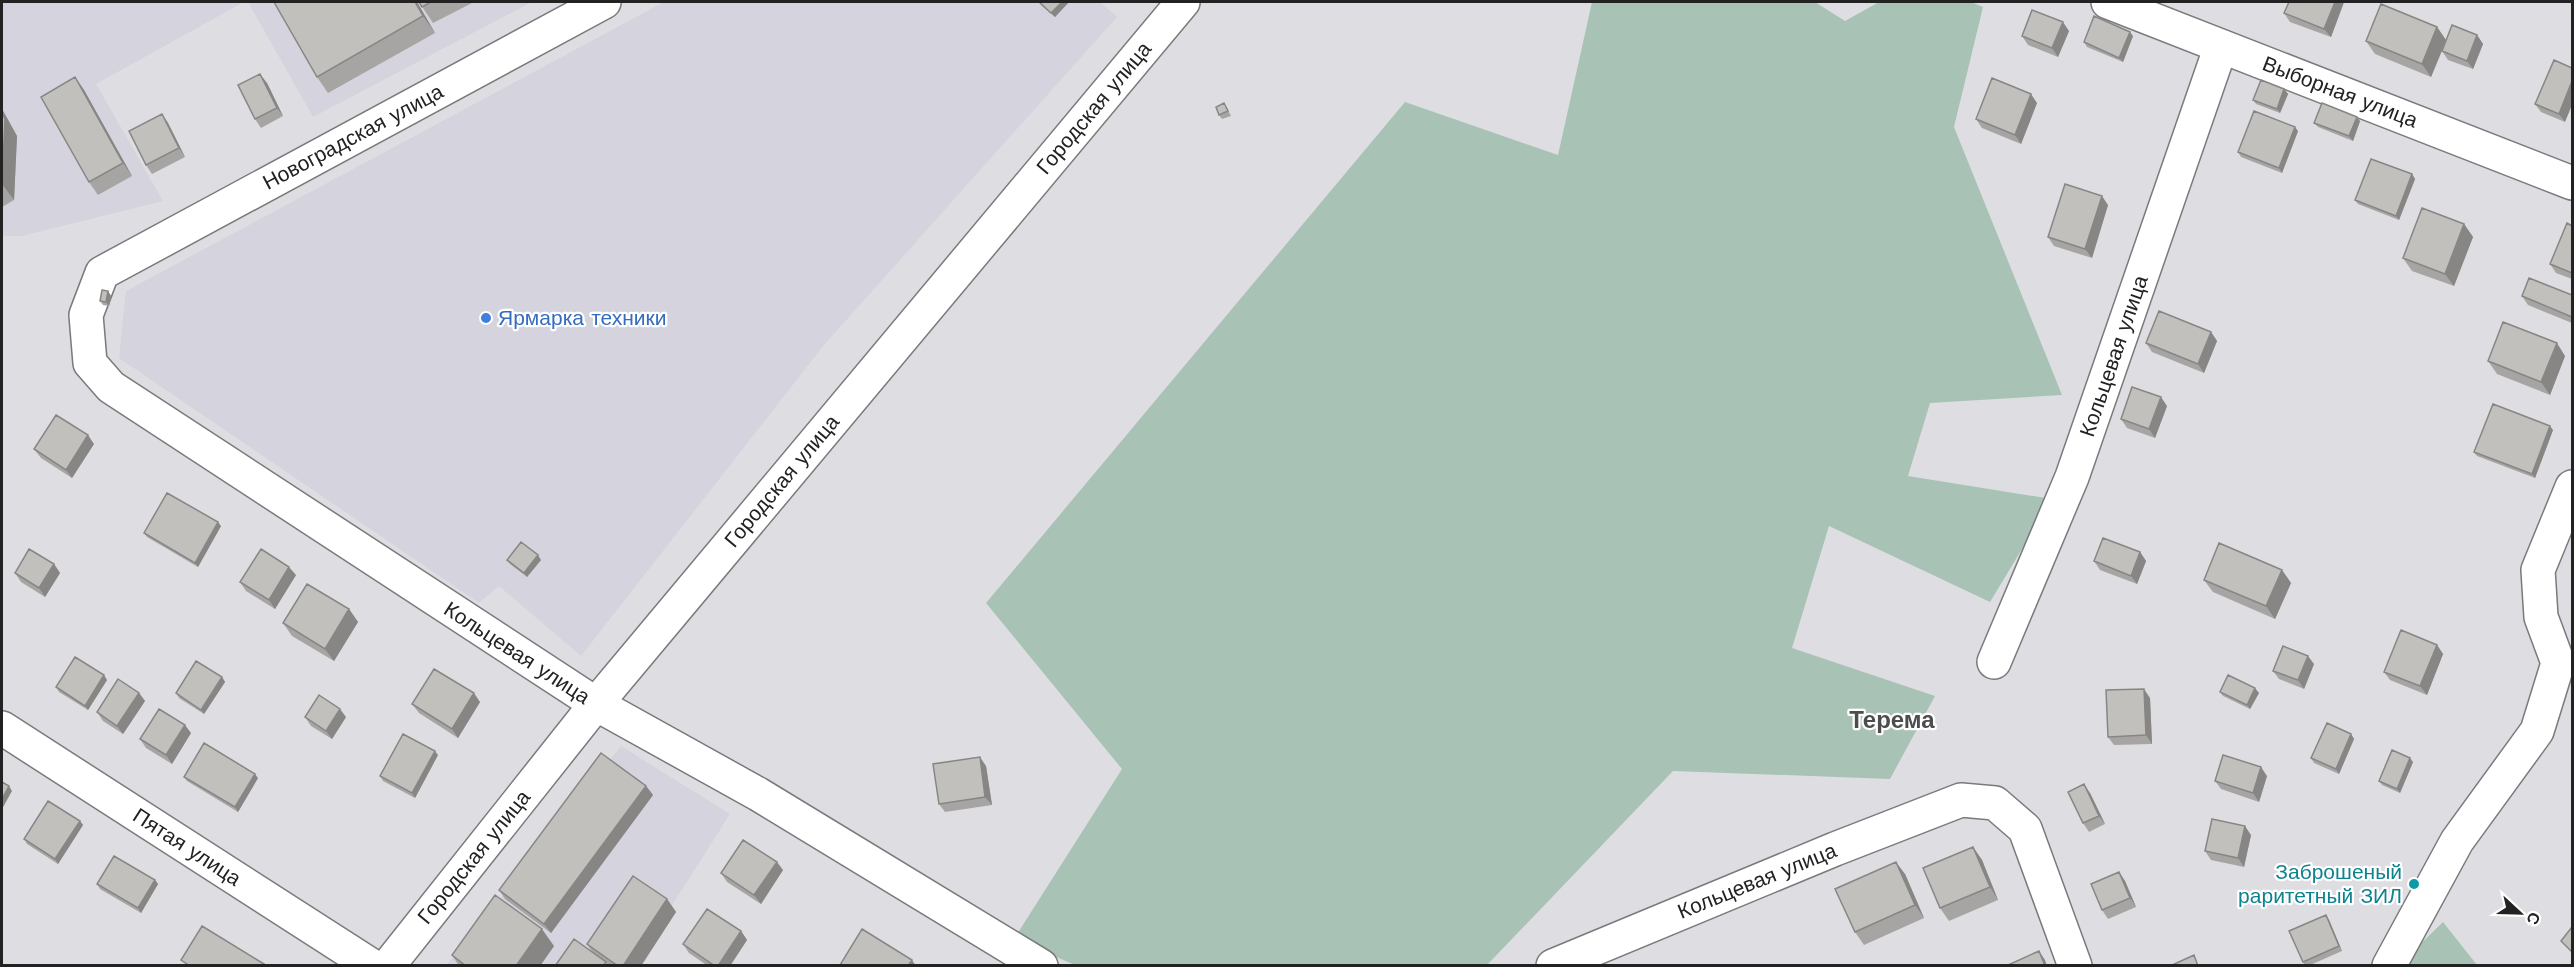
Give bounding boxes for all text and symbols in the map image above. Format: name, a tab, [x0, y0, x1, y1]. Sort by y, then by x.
street label: Городская улица	[1031, 36, 1156, 179]
street label: Выборная улица	[2259, 50, 2422, 133]
street label: Новоградская улица	[258, 78, 448, 195]
street label: Кольцевая улица	[2074, 272, 2153, 440]
place label: Ярмарка техники	[498, 305, 666, 330]
marker: Ярмарка техники	[479, 311, 493, 325]
street label: Городская улица	[719, 409, 844, 552]
street label: Кольцевая улица	[440, 596, 595, 709]
district label: Терема	[1849, 706, 1935, 734]
street label: Городская улица	[412, 785, 535, 929]
street label: Пятая улица	[129, 802, 246, 891]
street label: Кольцевая улица	[1674, 837, 1840, 924]
place label: Заброшеный раритетный ЗИЛ	[2238, 859, 2402, 908]
marker: Заброшеный раритетный ЗИЛ	[2407, 877, 2421, 891]
north arrow	[2490, 883, 2550, 943]
text: С	[2522, 910, 2544, 928]

